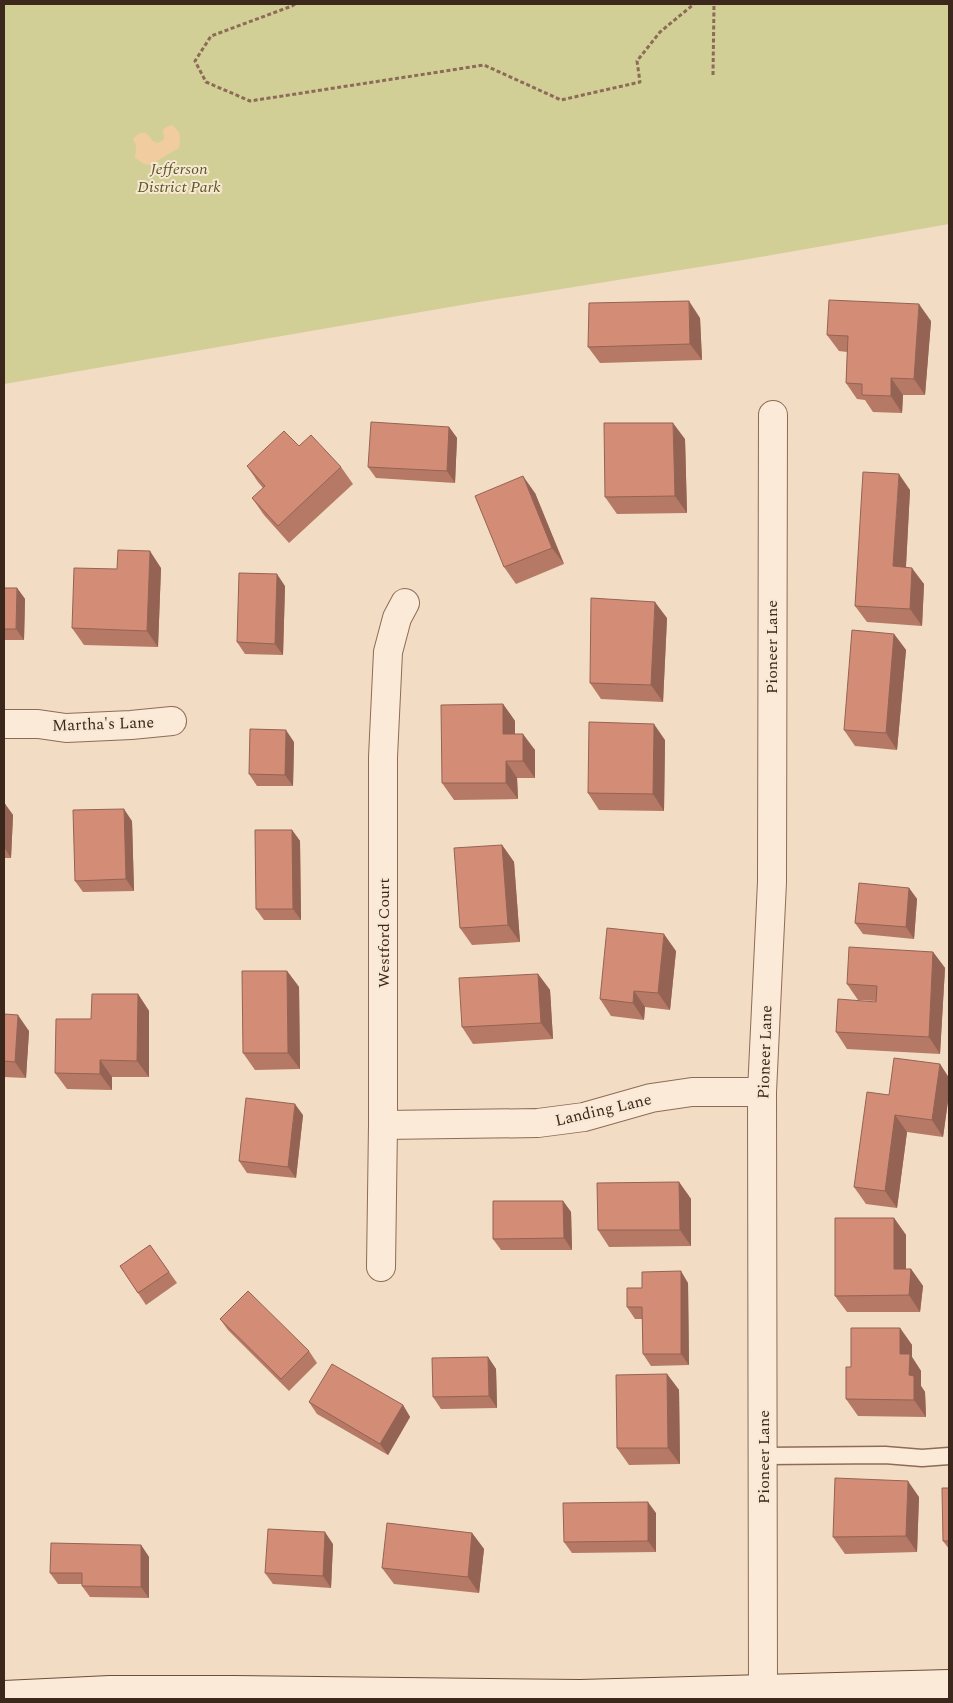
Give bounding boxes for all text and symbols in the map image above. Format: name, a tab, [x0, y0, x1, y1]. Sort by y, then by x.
park label: Jefferson District Park	[137, 157, 221, 199]
street label: Pioneer Lane	[760, 600, 784, 694]
street label: Martha's Lane	[52, 710, 155, 738]
street label: Westford Court	[372, 878, 396, 988]
street label: Pioneer Lane	[751, 1005, 779, 1099]
street label: Landing Lane	[553, 1087, 654, 1133]
street label: Pioneer Lane	[752, 1410, 776, 1504]

